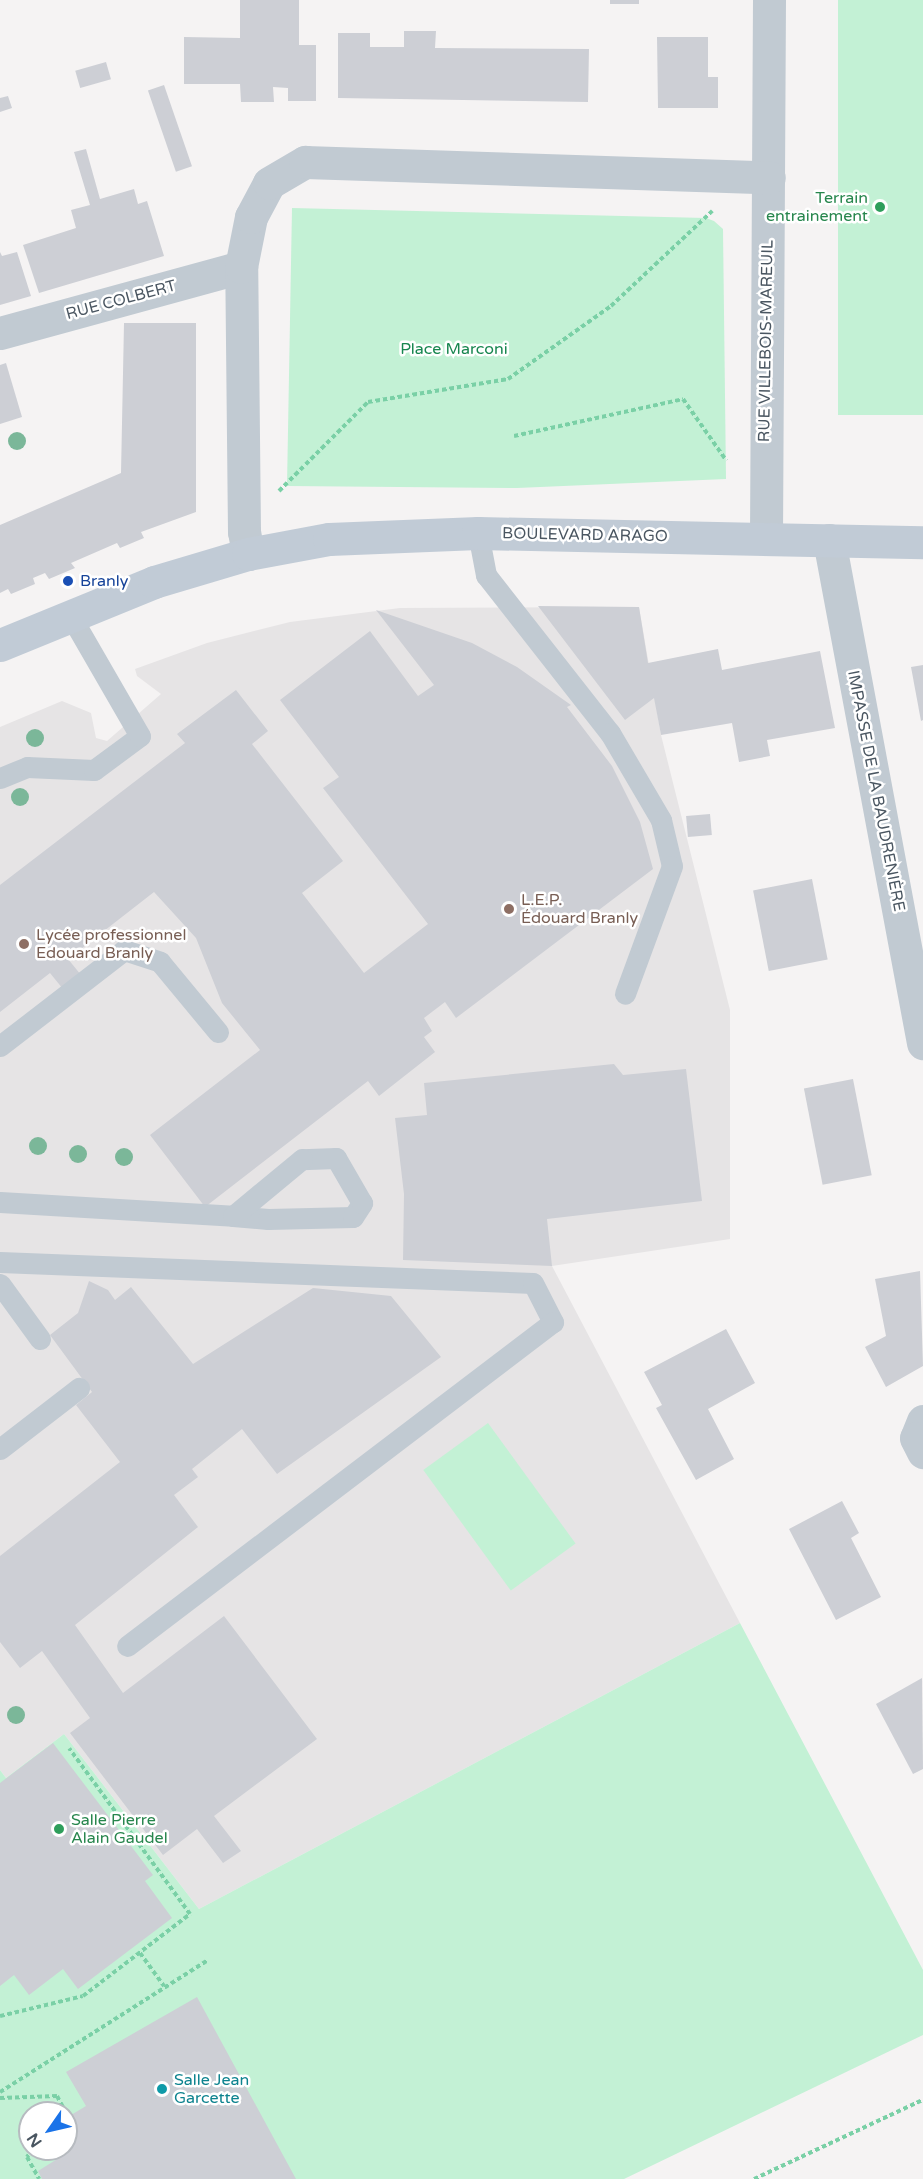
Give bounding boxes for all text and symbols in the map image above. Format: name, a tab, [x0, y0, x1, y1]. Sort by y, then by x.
place label: Terrain entrainement	[766, 188, 868, 226]
marker: Terrain entrainement	[873, 200, 887, 214]
street label: RUE VILLEBOIS-MAREUIL	[755, 240, 777, 442]
street label: RUE COLBERT	[64, 276, 178, 324]
park label: Place Marconi	[400, 339, 508, 359]
street label: BOULEVARD ARAGO	[502, 524, 668, 546]
place label: Branly	[80, 571, 128, 591]
marker: Branly	[61, 574, 75, 588]
street label: IMPASSE DE LA BAUDRENIÈRE	[843, 669, 909, 913]
place label: L.E.P. Édouard Branly	[521, 890, 638, 928]
marker: L.E.P. Édouard Branly	[502, 902, 516, 916]
place label: Lycée professionnel Edouard Branly	[36, 925, 186, 963]
marker: Lycée professionnel Edouard Branly	[17, 937, 31, 951]
place label: Salle Pierre Alain Gaudel	[71, 1810, 168, 1848]
marker: Salle Pierre Alain Gaudel	[52, 1822, 66, 1836]
place label: Salle Jean Garcette	[174, 2070, 249, 2108]
marker: Salle Jean Garcette	[155, 2082, 169, 2096]
north arrow	[18, 2101, 78, 2161]
text: N	[23, 2129, 47, 2151]

